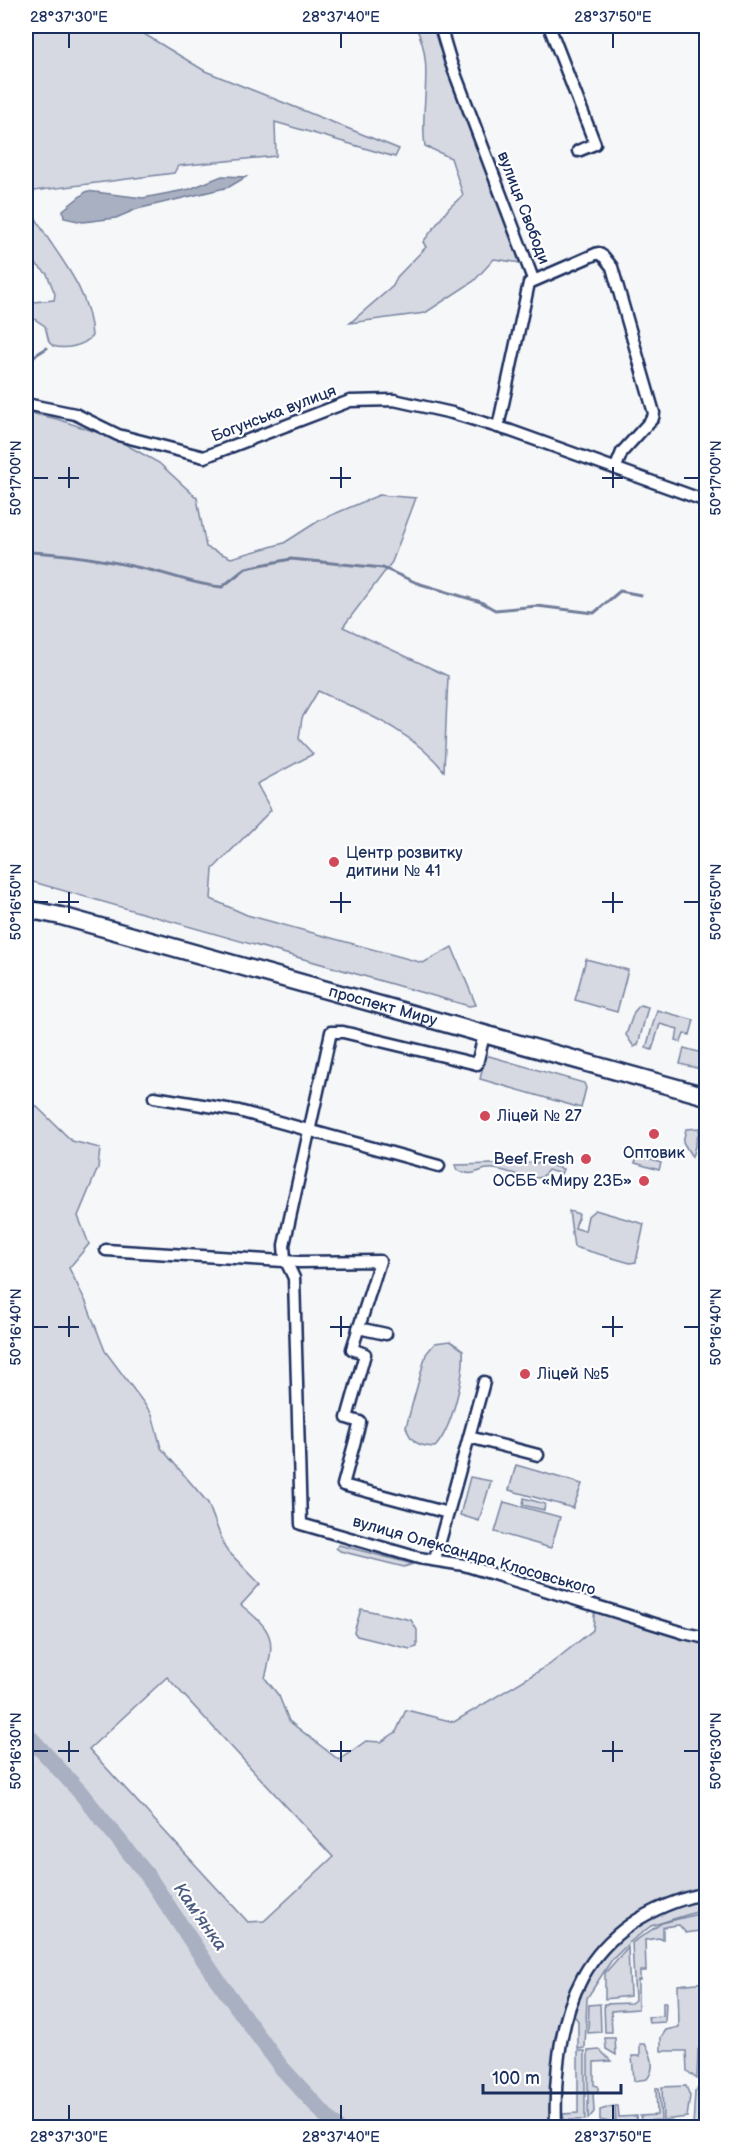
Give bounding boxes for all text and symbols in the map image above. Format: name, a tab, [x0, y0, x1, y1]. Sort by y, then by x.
text: 28°37'30"E	[30, 8, 108, 27]
text: 28°37'40"E	[302, 8, 380, 27]
text: 28°37'50"E	[574, 8, 652, 27]
street label: вулиця Свободи	[493, 149, 553, 267]
street label: Богунська вулиця	[209, 381, 339, 447]
text: 50°17'00"N	[7, 440, 26, 516]
text: 50°17'00"N	[707, 440, 726, 516]
place label: Центр розвитку дитини № 41	[346, 844, 463, 881]
marker: Центр розвитку дитини № 41	[327, 855, 341, 869]
text: 50°16'50"N	[7, 864, 26, 940]
text: 50°16'50"N	[707, 864, 726, 940]
street label: проспект Миру	[327, 982, 440, 1030]
place label: Ліцей № 27	[496, 1107, 582, 1126]
marker: Ліцей № 27	[478, 1109, 492, 1123]
marker: Оптовик	[647, 1127, 661, 1141]
place label: Оптовик	[623, 1144, 686, 1163]
place label: Beef Fresh	[494, 1150, 574, 1169]
marker: Beef Fresh	[579, 1152, 593, 1166]
place label: ОСББ «Миру 23Б»	[493, 1172, 632, 1191]
marker: ОСББ «Миру 23Б»	[637, 1174, 651, 1188]
text: 50°16'40"N	[7, 1288, 26, 1366]
text: 50°16'40"N	[707, 1288, 726, 1366]
place label: Ліцей №5	[536, 1365, 609, 1384]
marker: Ліцей №5	[518, 1367, 532, 1381]
street label: вулиця Олександра Клосовського	[350, 1512, 598, 1600]
text: 50°16'30"N	[7, 1712, 26, 1790]
text: 50°16'30"N	[707, 1712, 726, 1790]
water label: Кам'янка	[169, 1879, 231, 1955]
scale bar	[483, 2057, 621, 2095]
text: 100 m	[492, 2068, 540, 2089]
text: 28°37'30"E	[30, 2128, 108, 2147]
text: 28°37'40"E	[302, 2128, 380, 2147]
text: 28°37'50"E	[574, 2128, 652, 2147]

